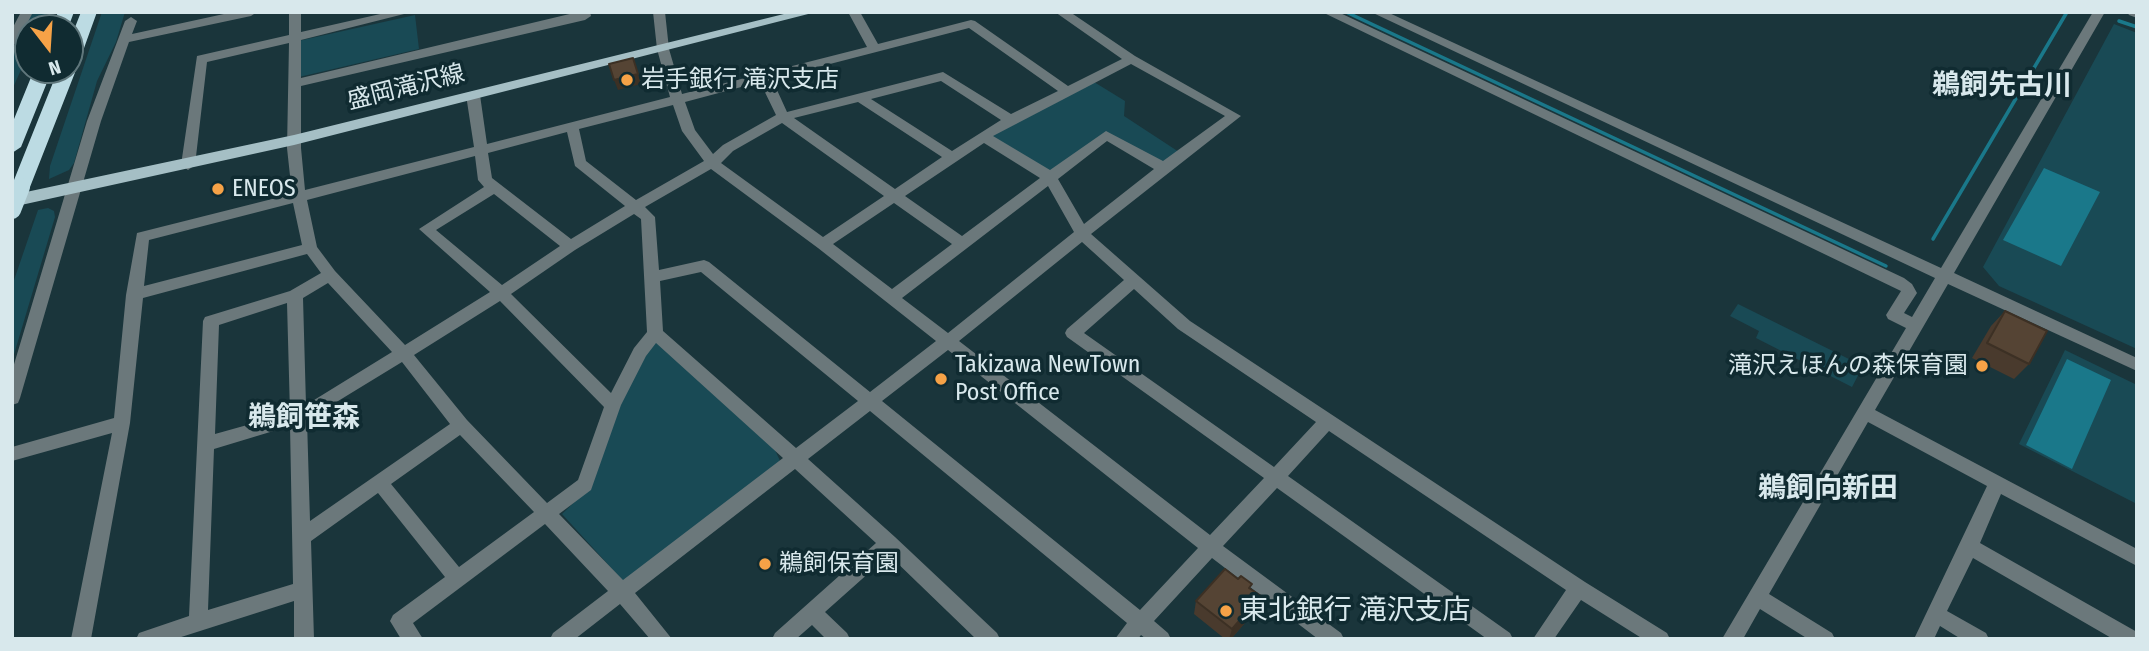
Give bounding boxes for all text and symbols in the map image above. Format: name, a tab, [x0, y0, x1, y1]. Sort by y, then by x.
north arrow	[14, 14, 84, 84]
text: N	[46, 55, 64, 80]
street label: 盛岡滝沢線	[344, 60, 468, 116]
place label: 岩手銀行 滝沢支店	[641, 66, 839, 94]
district label: 鵜飼先古川	[1932, 69, 2072, 103]
marker: 岩手銀行 滝沢支店	[619, 72, 635, 88]
place label: ENEOS	[232, 175, 296, 203]
marker: ENEOS	[210, 181, 226, 197]
place label: Takizawa NewTown Post Office	[955, 351, 1140, 407]
place label: 滝沢えほんの森保育園	[1728, 352, 1968, 380]
marker: 滝沢えほんの森保育園	[1974, 358, 1990, 374]
marker: Takizawa NewTown Post Office	[933, 371, 949, 387]
district label: 鵜飼笹森	[248, 401, 360, 435]
district label: 鵜飼向新田	[1758, 472, 1898, 506]
place label: 鵜飼保育園	[779, 550, 899, 578]
marker: 鵜飼保育園	[757, 556, 773, 572]
place label: 東北銀行 滝沢支店	[1240, 594, 1471, 628]
marker: 東北銀行 滝沢支店	[1218, 603, 1234, 619]

